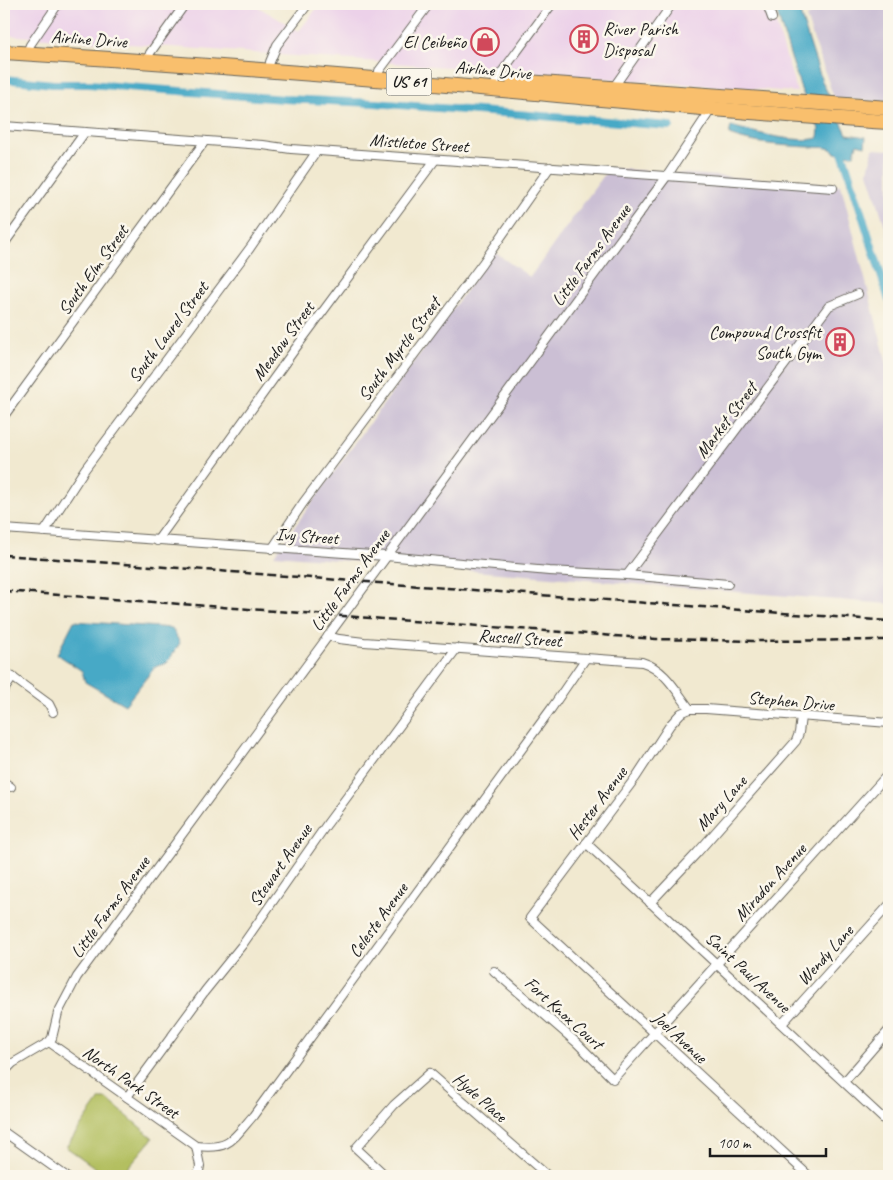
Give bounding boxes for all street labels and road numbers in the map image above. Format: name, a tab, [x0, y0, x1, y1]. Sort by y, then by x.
street label: Airline Drive	[50, 25, 129, 53]
street label: Airline Drive	[454, 56, 533, 84]
road number: US 61	[386, 68, 432, 95]
street label: Mistletoe Street	[369, 129, 471, 158]
street label: Little Farms Avenue	[547, 199, 636, 310]
street label: South Elm Street	[53, 219, 134, 319]
street label: South Laurel Street	[123, 276, 214, 387]
street label: South Myrtle Street	[353, 290, 447, 405]
street label: Meadow Street	[247, 296, 320, 385]
street label: Market Street	[690, 375, 763, 462]
street label: Ivy Street	[275, 523, 341, 549]
street label: Little Farms Avenue	[306, 524, 395, 635]
street label: Russell Street	[478, 624, 564, 652]
street label: Stephen Drive	[747, 686, 836, 716]
street label: Hester Avenue	[562, 761, 632, 844]
street label: Mary Lane	[691, 770, 752, 835]
street label: Stewart Avenue	[244, 819, 317, 911]
street label: Miradon Avenue	[729, 838, 812, 926]
street label: Little Farms Avenue	[66, 851, 155, 962]
street label: Celeste Avenue	[344, 877, 413, 962]
street label: Wendy Lane	[792, 919, 859, 990]
street label: Saint Paul Avenue	[701, 927, 796, 1018]
street label: Fort Knox Court	[520, 972, 610, 1056]
street label: Joel Avenue	[647, 1006, 713, 1068]
street label: North Park Street	[79, 1041, 185, 1124]
street label: Hyde Place	[448, 1067, 513, 1127]

